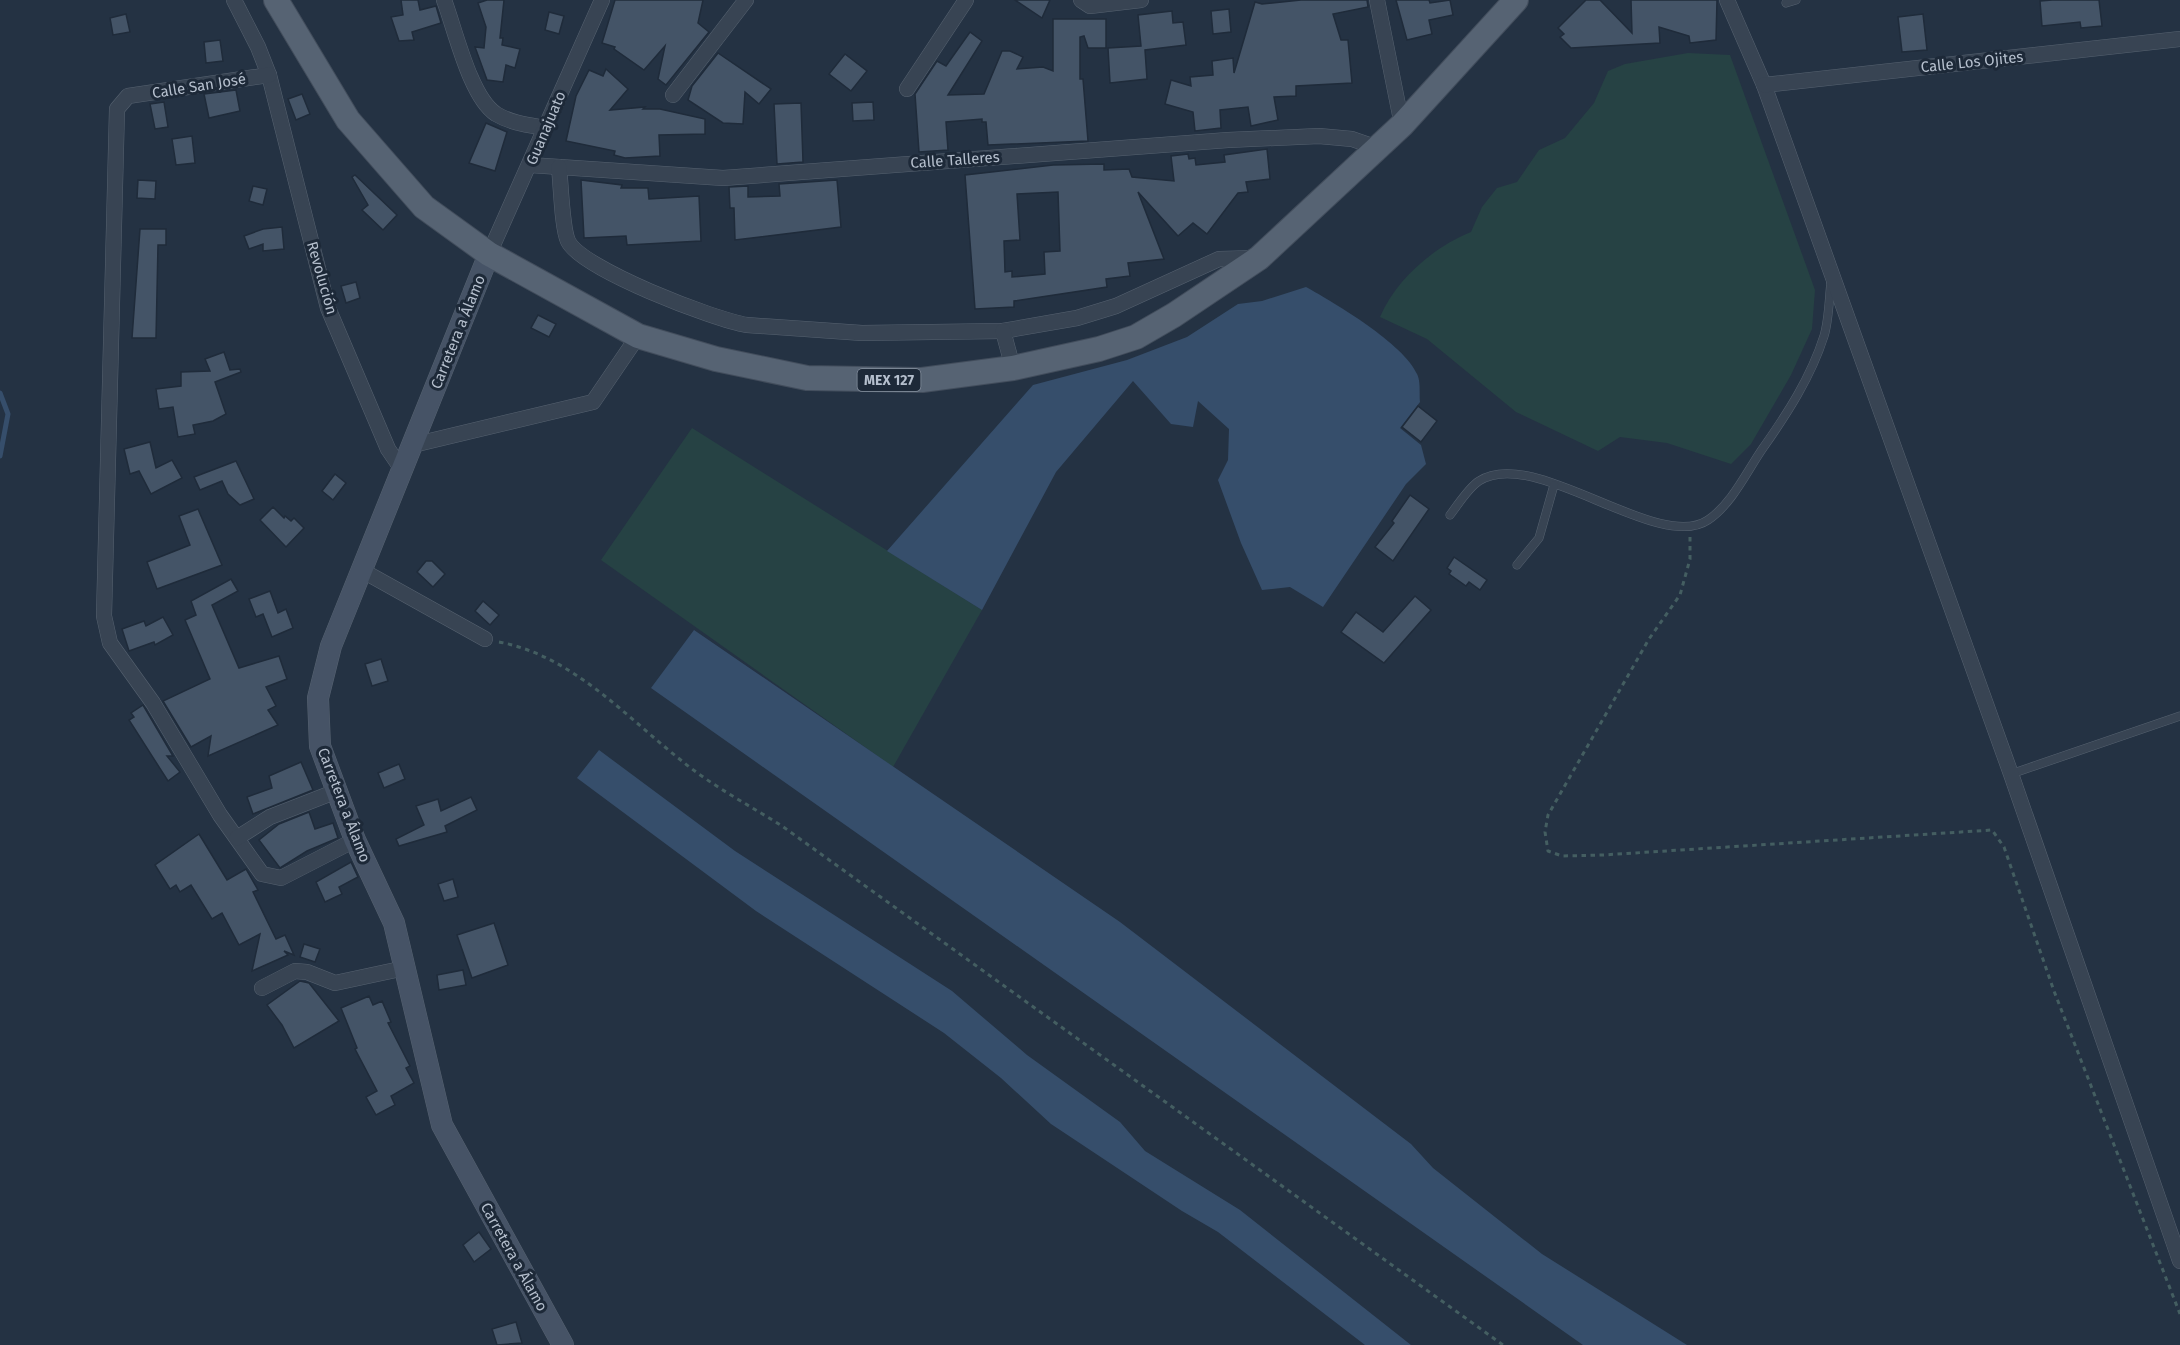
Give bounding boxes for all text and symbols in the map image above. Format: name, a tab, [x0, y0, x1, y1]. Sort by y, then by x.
street label: Calle Los Ojites	[1920, 48, 2024, 76]
street label: Calle San José	[151, 70, 247, 102]
street label: Guanajuato	[522, 88, 570, 168]
street label: Calle Talleres	[910, 148, 1000, 172]
street label: Revolución	[303, 239, 341, 317]
street label: Carretera a Álamo	[427, 272, 489, 392]
road number: MEX 127	[858, 369, 920, 391]
street label: Carretera a Álamo	[314, 745, 374, 865]
street label: Carretera a Álamo	[477, 1200, 551, 1314]

